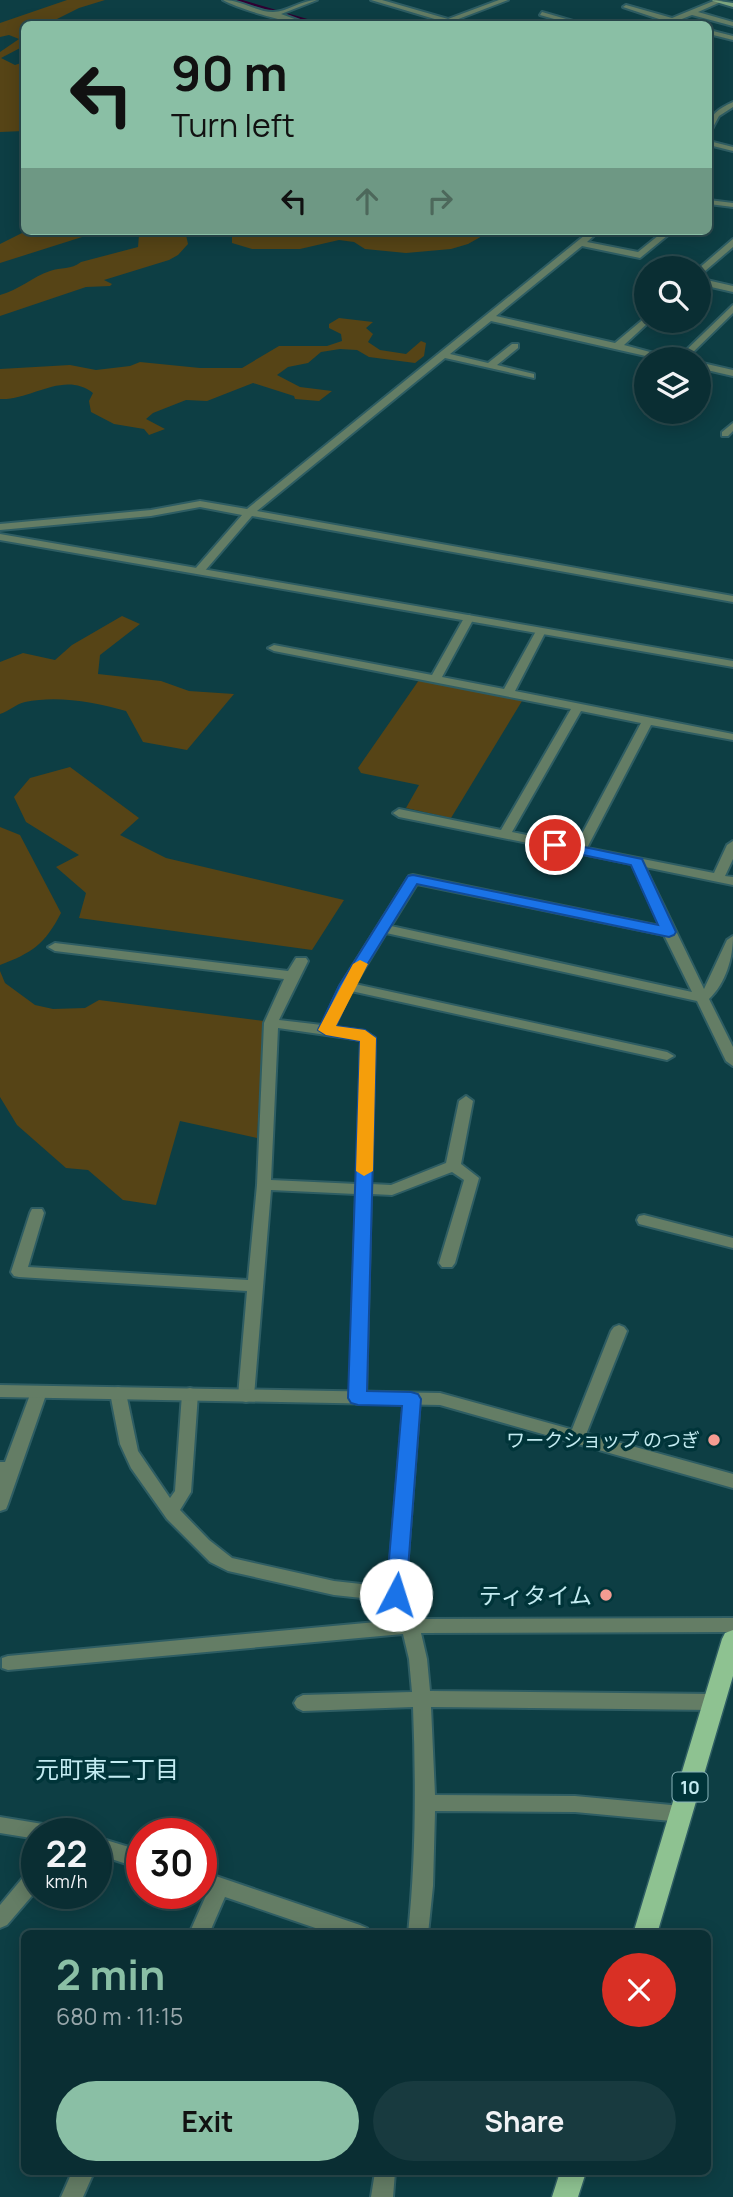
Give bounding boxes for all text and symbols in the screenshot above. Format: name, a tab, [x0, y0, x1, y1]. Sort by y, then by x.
text: 90 m	[171, 39, 288, 106]
icon: left	[56, 49, 147, 140]
text: Turn left	[171, 103, 295, 147]
icon: left	[275, 182, 313, 220]
icon: ahead	[348, 182, 386, 220]
icon: right	[421, 182, 459, 220]
map controls	[634, 256, 711, 424]
button: search	[634, 256, 711, 333]
button: layers	[634, 347, 711, 424]
pin	[525, 815, 585, 875]
icon: arrive	[536, 826, 574, 864]
place label: ワークショップ のつぎ	[506, 1427, 700, 1453]
marker: ワークショップ のつぎ	[706, 1432, 722, 1448]
position arrow	[359, 1558, 433, 1632]
place label: ティタイム	[479, 1579, 592, 1611]
marker: ティタイム	[598, 1587, 614, 1603]
district label: 元町東二丁目	[35, 1752, 179, 1785]
road number: 10	[672, 1772, 708, 1801]
speed limit sign: 30	[126, 1818, 217, 1909]
text: 22	[46, 1830, 87, 1878]
text: km/h	[46, 1869, 87, 1893]
text: 2 min	[56, 1945, 165, 2003]
button: close	[602, 1953, 676, 2027]
text: 680 m · 11:15	[56, 2000, 183, 2032]
button: Exit	[56, 2081, 359, 2161]
button: Share	[373, 2081, 676, 2161]

